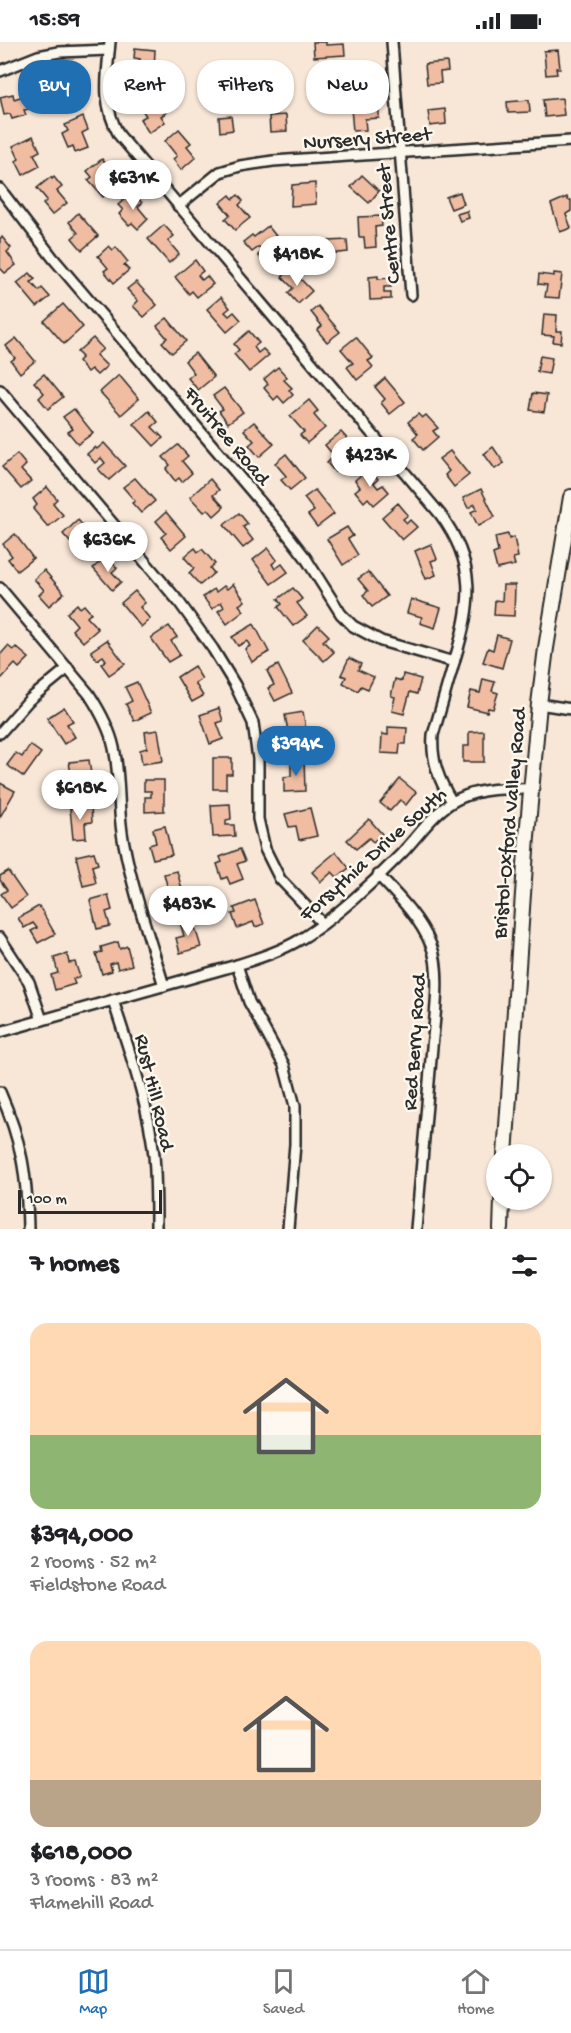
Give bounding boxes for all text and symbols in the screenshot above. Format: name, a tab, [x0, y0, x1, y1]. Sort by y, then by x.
text: 15:59	[30, 8, 80, 34]
chip: Buy	[18, 60, 91, 114]
chip: Rent	[103, 60, 185, 114]
chip: Filters	[197, 60, 294, 114]
chip: New	[306, 60, 389, 114]
street label: Nursery Street	[302, 123, 435, 157]
pin: $631K	[91, 160, 175, 211]
street label: Centre Street	[373, 160, 408, 285]
text: $631K	[109, 168, 157, 191]
pin: $418K	[255, 236, 339, 287]
text: $418K	[273, 244, 321, 267]
street label: Fruitree Road	[176, 382, 275, 493]
pin: $423K	[328, 437, 412, 488]
text: $423K	[345, 445, 395, 468]
pin: $636K	[66, 522, 150, 573]
text: $636K	[83, 530, 133, 553]
street label: Bristol-Oxford Valley Road	[489, 705, 534, 941]
pin: $394K	[254, 726, 338, 777]
text: $394K	[271, 734, 321, 757]
pin: $618K	[38, 770, 122, 821]
text: $618K	[55, 778, 105, 801]
street label: Forsythia Drive South	[295, 783, 453, 929]
pin: $483K	[146, 886, 230, 937]
text: $483K	[163, 894, 213, 917]
street label: Red Berry Road	[399, 971, 434, 1111]
street label: Rust Hill Road	[127, 1032, 179, 1155]
map controls	[486, 1144, 552, 1210]
button: locate	[486, 1144, 552, 1210]
scale bar	[18, 1187, 162, 1214]
text: 100 m	[27, 1191, 67, 1210]
icon: filters	[508, 1249, 541, 1282]
text: 7 homes	[30, 1250, 119, 1281]
icon: home	[232, 1362, 340, 1470]
text: $394,000	[30, 1521, 133, 1552]
text: 2 rooms · 52 m²	[30, 1552, 157, 1575]
text: Fieldstone Road	[30, 1575, 165, 1598]
icon: home	[232, 1680, 340, 1788]
text: $618,000	[30, 1839, 132, 1870]
text: 3 rooms · 83 m²	[30, 1870, 158, 1893]
text: Flamehill Road	[30, 1893, 153, 1916]
tab: Map	[77, 1965, 110, 2020]
tab: Saved	[263, 1965, 304, 2020]
tab: Home	[457, 1965, 494, 2020]

